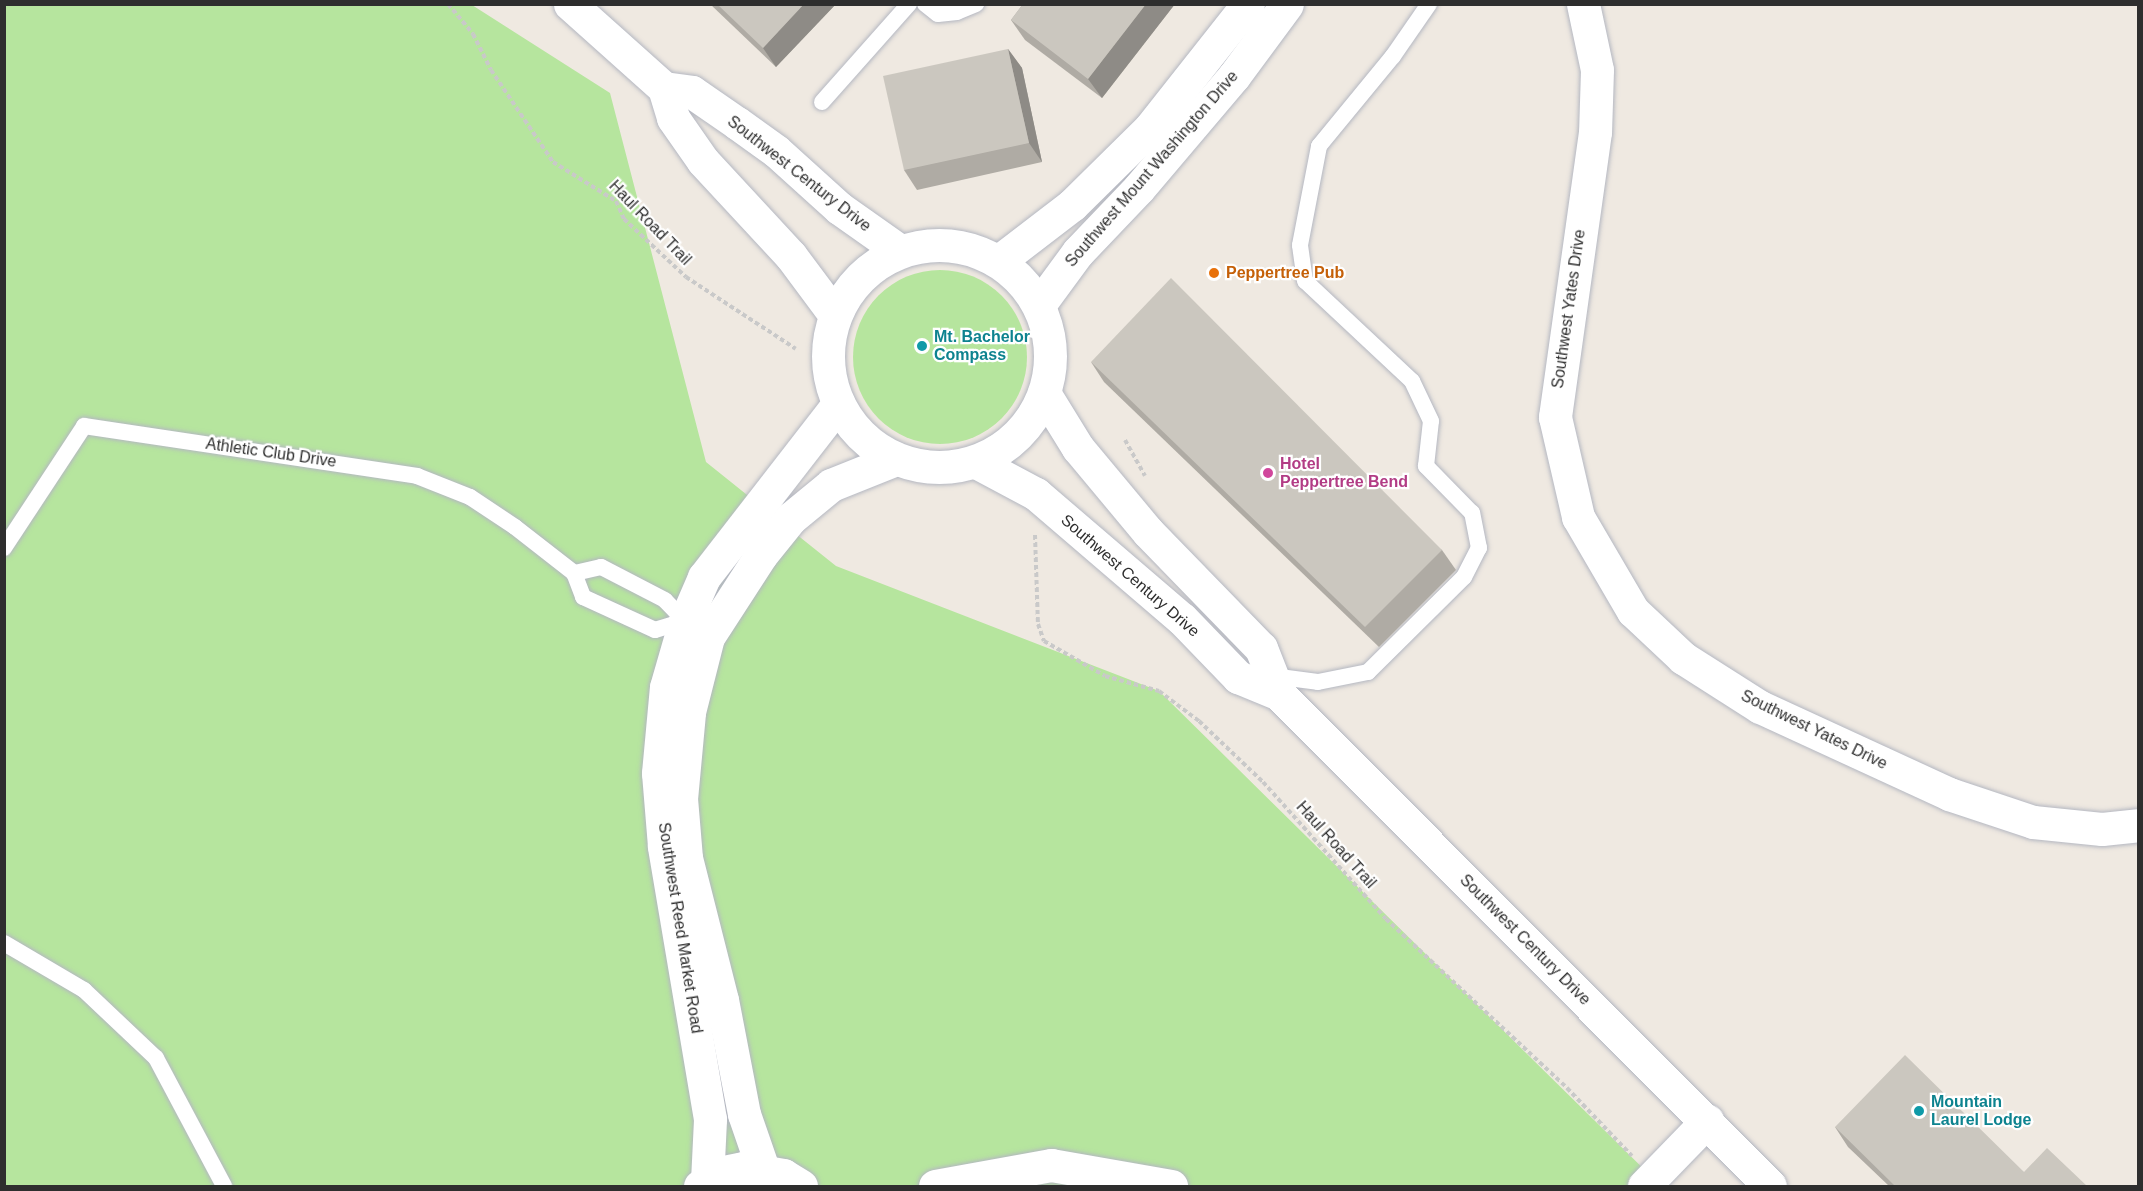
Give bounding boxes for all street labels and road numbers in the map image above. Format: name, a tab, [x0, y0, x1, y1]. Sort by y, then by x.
street label: Southwest Mount Washington Drive	[1062, 67, 1242, 271]
street label: Southwest Century Drive	[723, 112, 875, 236]
street label: Haul Road Trail	[605, 177, 695, 269]
street label: Southwest Yates Drive	[1548, 228, 1590, 390]
street label: Athletic Club Drive	[205, 434, 337, 472]
street label: Southwest Century Drive	[1057, 511, 1203, 641]
street label: Southwest Yates Drive	[1738, 686, 1890, 774]
street label: Haul Road Trail	[1292, 797, 1380, 893]
street label: Southwest Reed Market Road	[654, 821, 706, 1035]
street label: Southwest Century Drive	[1456, 871, 1594, 1009]

